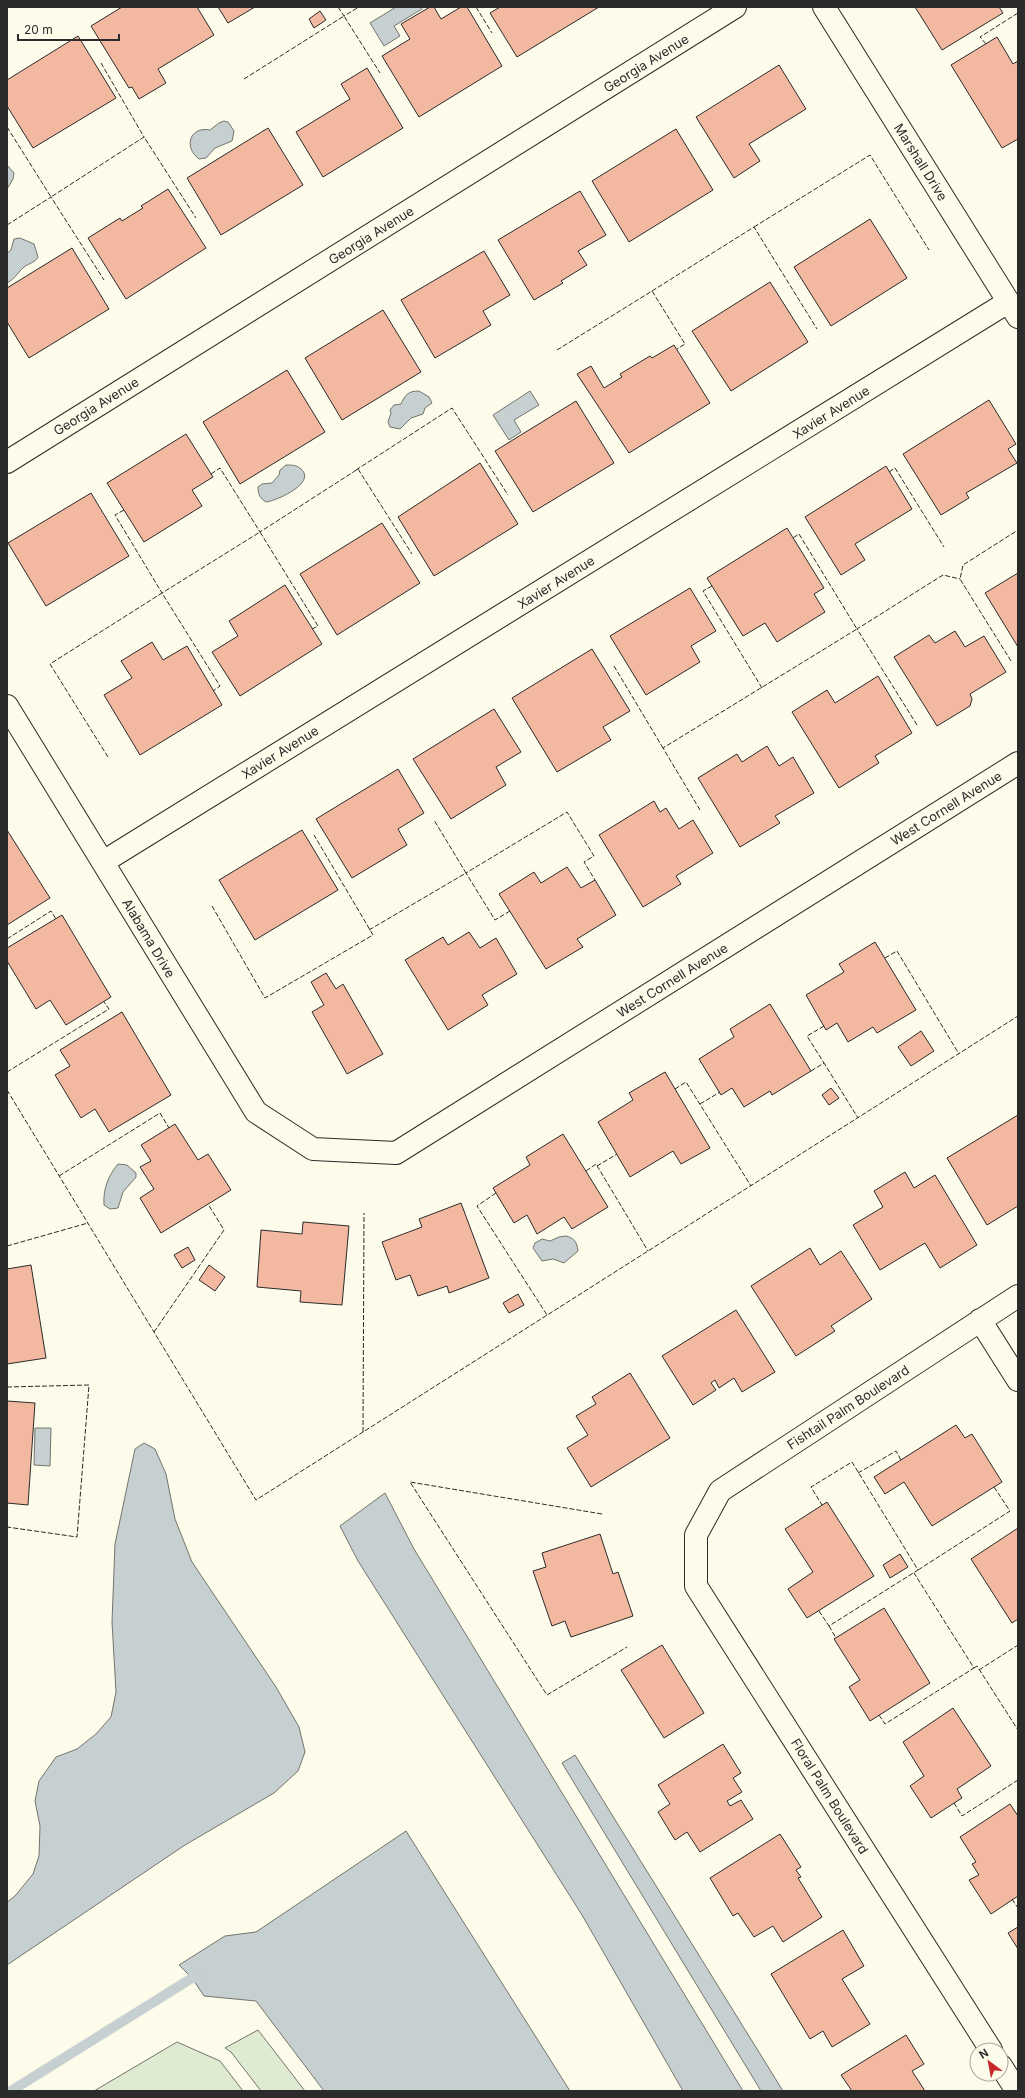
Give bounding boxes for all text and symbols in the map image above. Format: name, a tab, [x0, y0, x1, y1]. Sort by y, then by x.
scale bar	[18, 16, 119, 42]
text: 20 m	[24, 22, 53, 37]
street label: Georgia Avenue	[600, 30, 692, 96]
street label: Marshall Drive	[891, 120, 951, 204]
street label: Georgia Avenue	[325, 202, 417, 268]
street label: Georgia Avenue	[50, 373, 142, 439]
street label: Xavier Avenue	[790, 382, 872, 442]
street label: Xavier Avenue	[515, 552, 597, 612]
street label: Xavier Avenue	[239, 722, 321, 782]
street label: West Cornell Avenue	[888, 767, 1004, 849]
street label: Alabama Drive	[119, 896, 179, 980]
street label: West Cornell Avenue	[614, 939, 730, 1021]
street label: Fishtail Palm Boulevard	[784, 1362, 912, 1452]
street label: Floral Palm Boulevard	[788, 1735, 872, 1857]
north arrow	[969, 2042, 1009, 2082]
text: N	[976, 2045, 991, 2062]

